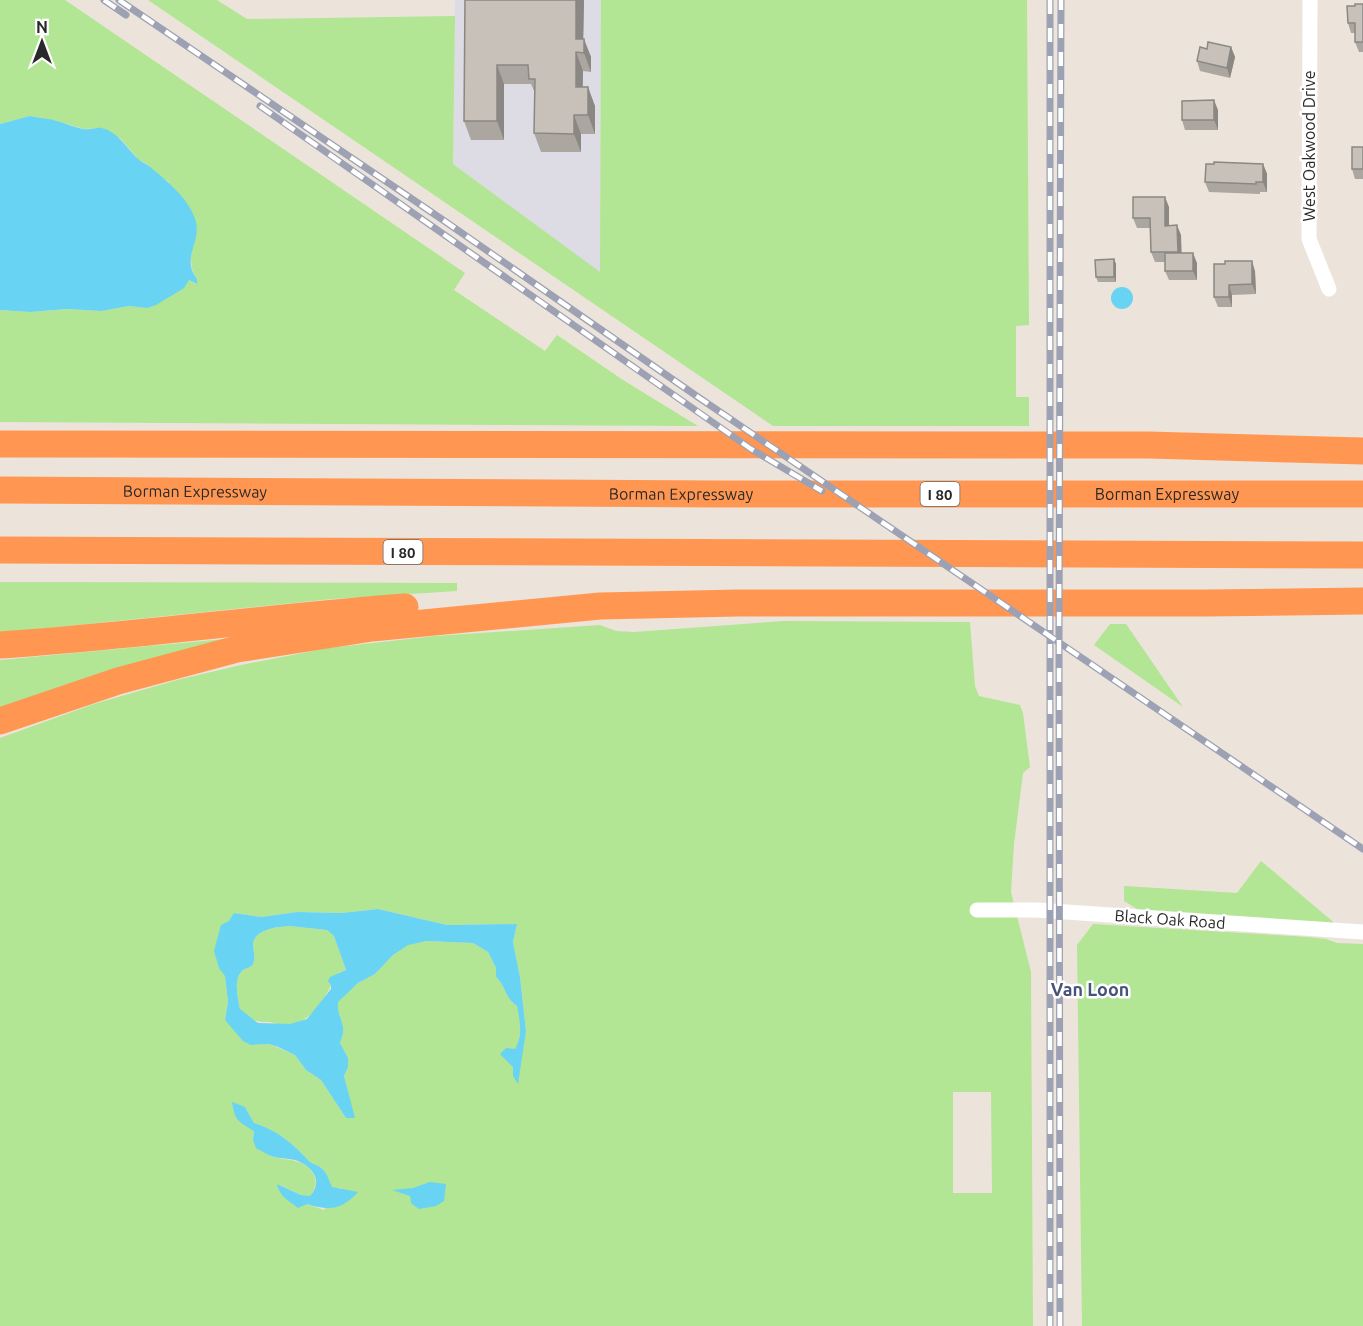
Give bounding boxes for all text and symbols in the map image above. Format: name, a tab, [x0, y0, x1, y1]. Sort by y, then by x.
north arrow	[12, 12, 72, 72]
text: N	[36, 18, 48, 36]
street label: West Oakwood Drive	[1300, 70, 1318, 222]
street label: Borman Expressway	[123, 482, 267, 500]
road number: I 80	[920, 482, 960, 506]
street label: Borman Expressway	[609, 484, 753, 503]
street label: Borman Expressway	[1095, 485, 1239, 503]
road number: I 80	[384, 540, 422, 564]
street label: Black Oak Road	[1114, 906, 1226, 932]
district label: Van Loon	[1051, 979, 1129, 999]

